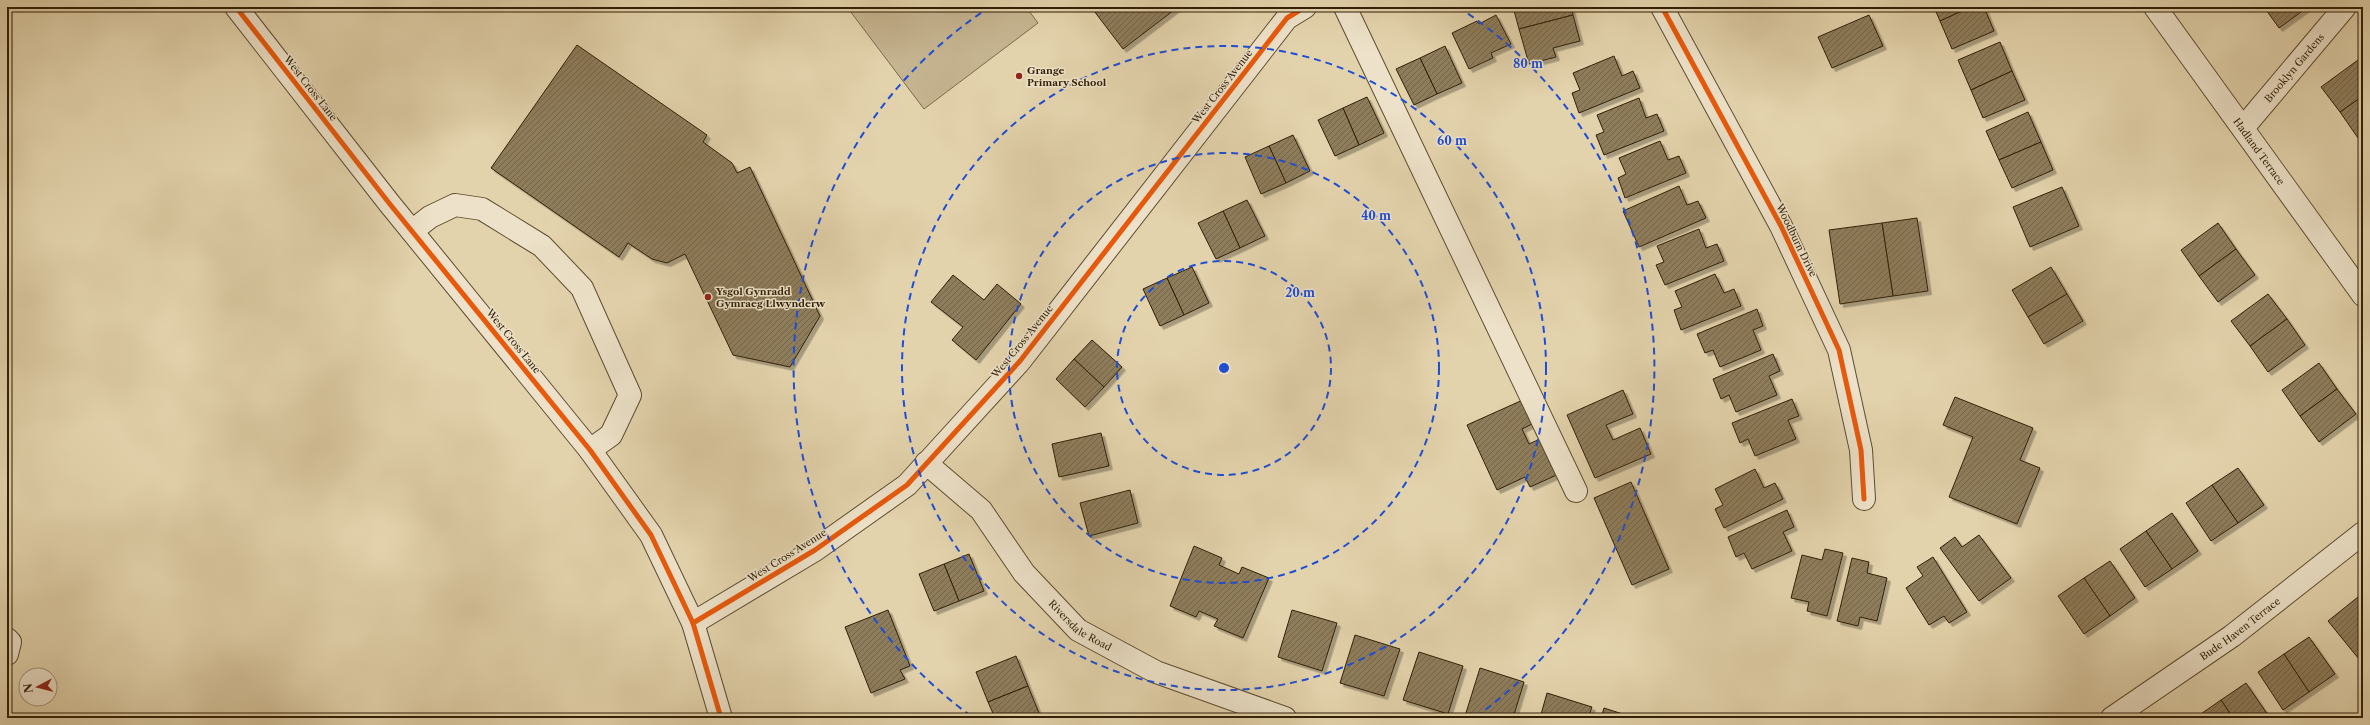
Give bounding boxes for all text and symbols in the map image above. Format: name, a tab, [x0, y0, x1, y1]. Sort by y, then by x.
street label: Brooklyn Gardens	[2262, 31, 2327, 105]
street label: West Cross Avenue	[1189, 46, 1256, 127]
street label: West Cross Lane	[280, 52, 340, 124]
text: 80 m	[1513, 56, 1543, 71]
place label: Grange Primary School	[1027, 64, 1107, 89]
marker: Grange Primary School	[1014, 71, 1024, 81]
street label: Hadland Terrace	[2230, 116, 2288, 188]
text: 60 m	[1437, 133, 1467, 148]
street label: Woodburn Drive	[1773, 201, 1820, 279]
text: 40 m	[1361, 208, 1391, 223]
place label: Ysgol Gynradd Gymraeg Llwynderw	[715, 285, 826, 310]
text: 20 m	[1285, 285, 1315, 300]
marker: Ysgol Gynradd Gymraeg Llwynderw	[703, 292, 713, 302]
street label: West Cross Avenue	[988, 302, 1056, 381]
street label: West Cross Lane	[483, 306, 544, 376]
centre of rings	[1217, 361, 1231, 375]
street label: West Cross Avenue	[745, 526, 829, 585]
street label: Bude Haven Terrace	[2197, 594, 2283, 663]
street label: Riversdale Road	[1046, 597, 1114, 654]
north arrow	[18, 667, 58, 707]
text: N	[20, 682, 36, 694]

